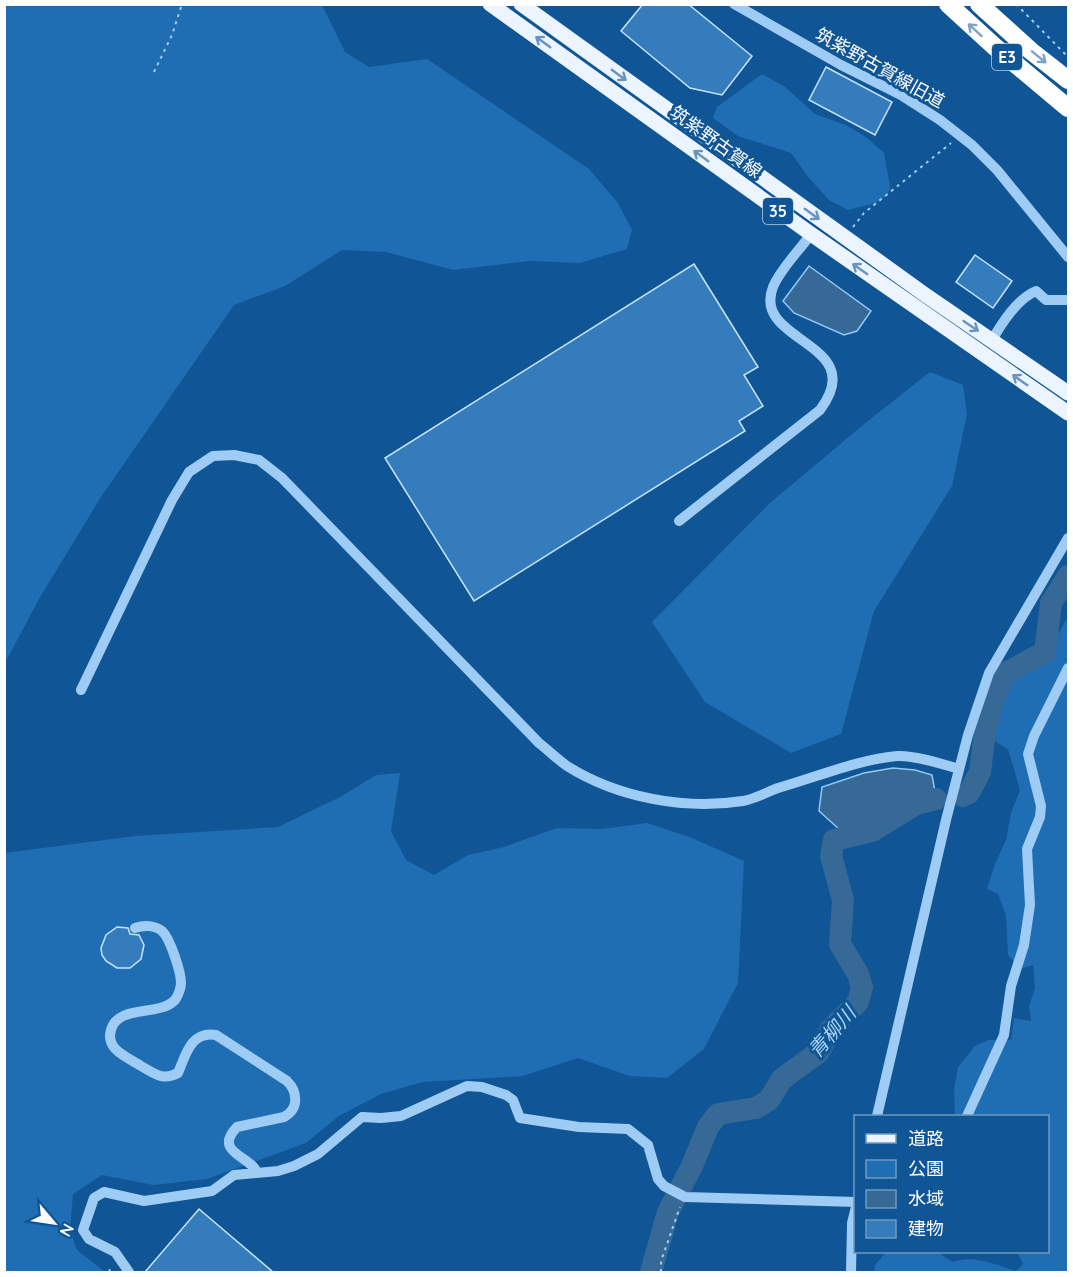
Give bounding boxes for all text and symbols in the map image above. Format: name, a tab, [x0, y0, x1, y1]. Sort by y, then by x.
street label: 筑紫野古賀線旧道	[812, 23, 949, 113]
one-way arrow	[968, 23, 983, 37]
one-way arrow	[535, 36, 551, 48]
road number: E3	[992, 44, 1022, 70]
one-way arrow	[1031, 50, 1047, 63]
one-way arrow	[611, 69, 627, 82]
street label: 筑紫野古賀線	[666, 101, 767, 183]
one-way arrow	[694, 150, 710, 162]
road number: 35	[763, 198, 793, 224]
one-way arrow	[803, 208, 819, 220]
one-way arrow	[853, 263, 869, 275]
one-way arrow	[962, 320, 979, 332]
one-way arrow	[1013, 374, 1029, 386]
water label: 青柳川	[803, 999, 862, 1063]
legend	[854, 1115, 1049, 1253]
text: 道路	[908, 1127, 944, 1150]
text: 公園	[908, 1157, 944, 1180]
text: 水域	[908, 1187, 944, 1210]
north arrow	[24, 1193, 84, 1253]
text: 建物	[908, 1217, 944, 1240]
text: N	[56, 1220, 79, 1240]

